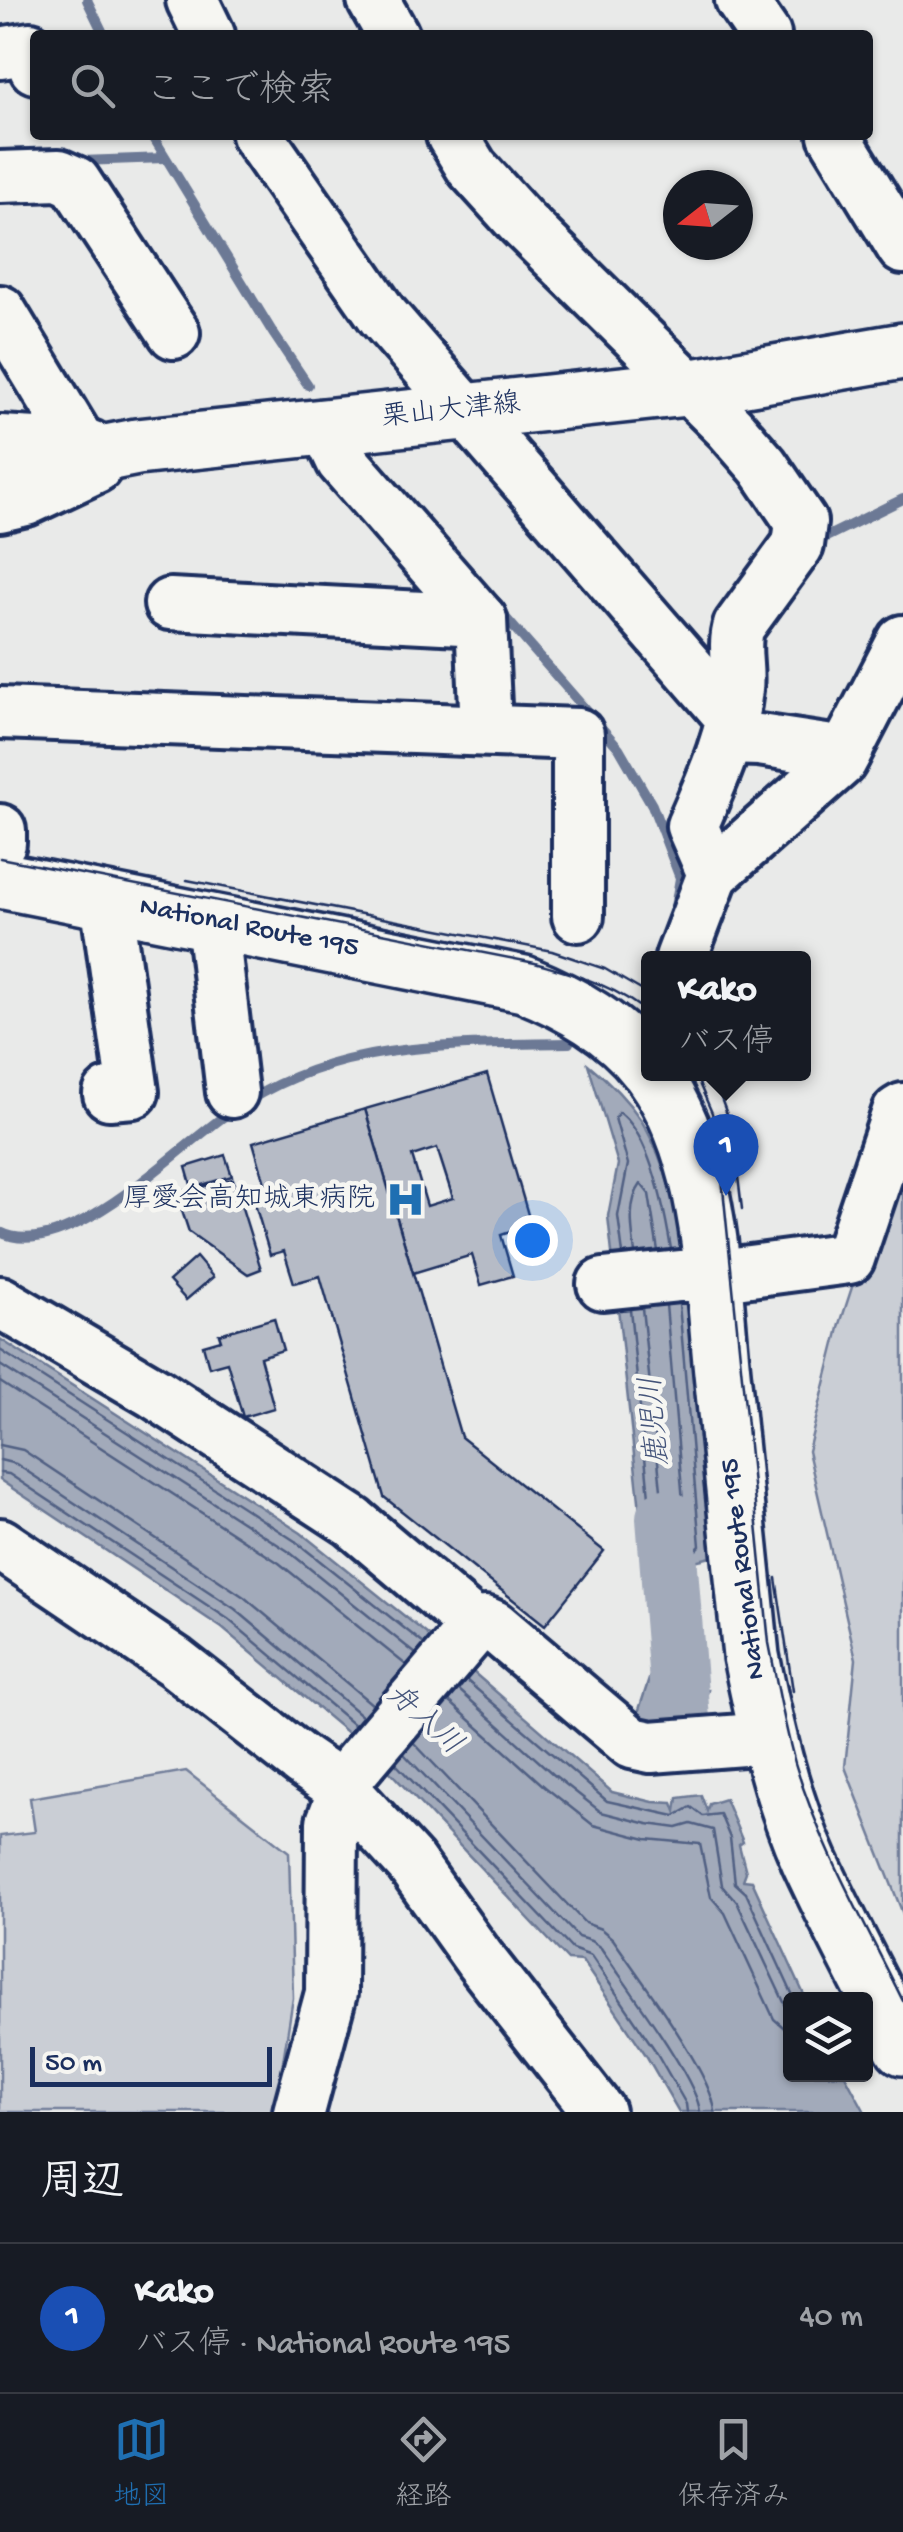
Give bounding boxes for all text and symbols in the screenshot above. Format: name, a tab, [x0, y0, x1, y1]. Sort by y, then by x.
search box	[30, 30, 873, 140]
icon: search	[65, 58, 120, 113]
text: ここで検索	[145, 71, 335, 115]
north arrow	[663, 170, 753, 260]
street label: 栗山大津線	[380, 387, 522, 436]
street label: National Route 195	[137, 891, 361, 965]
popup	[641, 951, 811, 1081]
text: Kako	[678, 969, 757, 1013]
text: バス停	[678, 1025, 774, 1063]
pin: 1	[694, 1114, 758, 1196]
hospital icon: 厚愛会高知城東病院	[384, 1179, 426, 1221]
place label: 厚愛会高知城東病院	[123, 1183, 375, 1217]
your location	[507, 1215, 558, 1266]
water label: 鹿児川	[634, 1375, 678, 1468]
street label: National Route 195	[714, 1457, 774, 1681]
water label: 舟入川	[378, 1676, 469, 1764]
map controls	[783, 1992, 873, 2082]
button: layers	[783, 1992, 873, 2082]
scale bar	[30, 2042, 272, 2086]
text: 50 m	[45, 2048, 102, 2081]
text: 周辺	[40, 2161, 124, 2210]
text: Kako	[135, 2271, 214, 2315]
text: 1	[66, 2299, 79, 2337]
text: 40 m	[799, 2299, 863, 2337]
text: バス停 · National Route 195	[135, 2327, 510, 2365]
tab: 地図	[113, 2412, 169, 2515]
tab: 経路	[395, 2412, 452, 2515]
tab: 保存済み	[678, 2412, 790, 2515]

